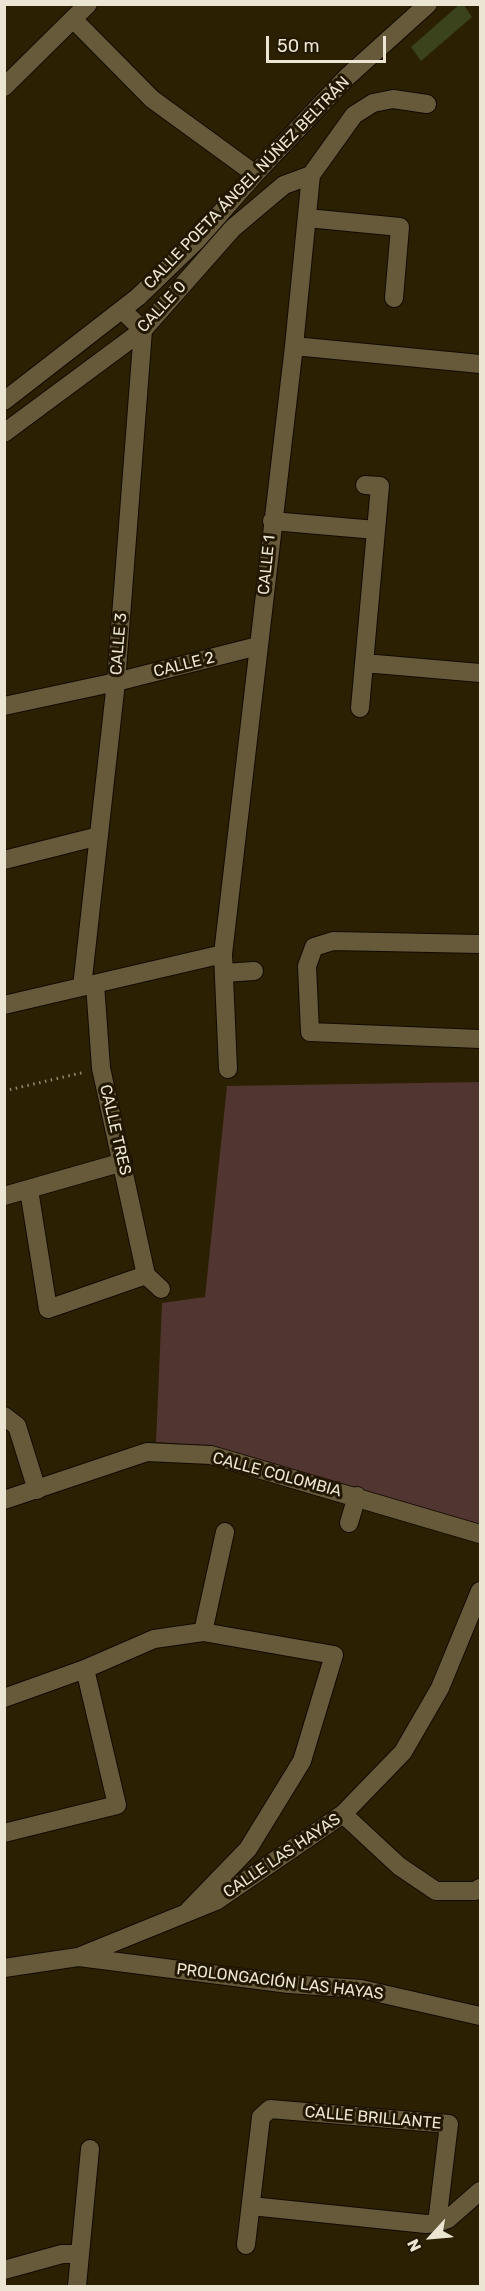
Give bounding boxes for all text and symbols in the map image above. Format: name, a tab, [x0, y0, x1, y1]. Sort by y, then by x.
scale bar	[269, 24, 389, 62]
text: 50 m	[277, 35, 320, 57]
street label: CALLE POETA ÁNGEL NÚÑEZ BELTRÁN	[140, 73, 354, 293]
street label: CALLE 0	[133, 277, 191, 337]
street label: CALLE 1	[254, 534, 280, 596]
street label: CALLE 3	[107, 612, 131, 676]
street label: CALLE 2	[151, 648, 217, 682]
street label: CALLE TRES	[95, 1083, 135, 1177]
street label: CALLE COLOMBIA	[211, 1449, 343, 1501]
street label: CALLE LAS HAYAS	[220, 1810, 344, 1902]
street label: PROLONGACIÓN LAS HAYAS	[175, 1960, 385, 2004]
street label: CALLE BRILLANTE	[304, 2102, 442, 2134]
north arrow	[401, 2207, 461, 2267]
text: N	[403, 2236, 425, 2254]

